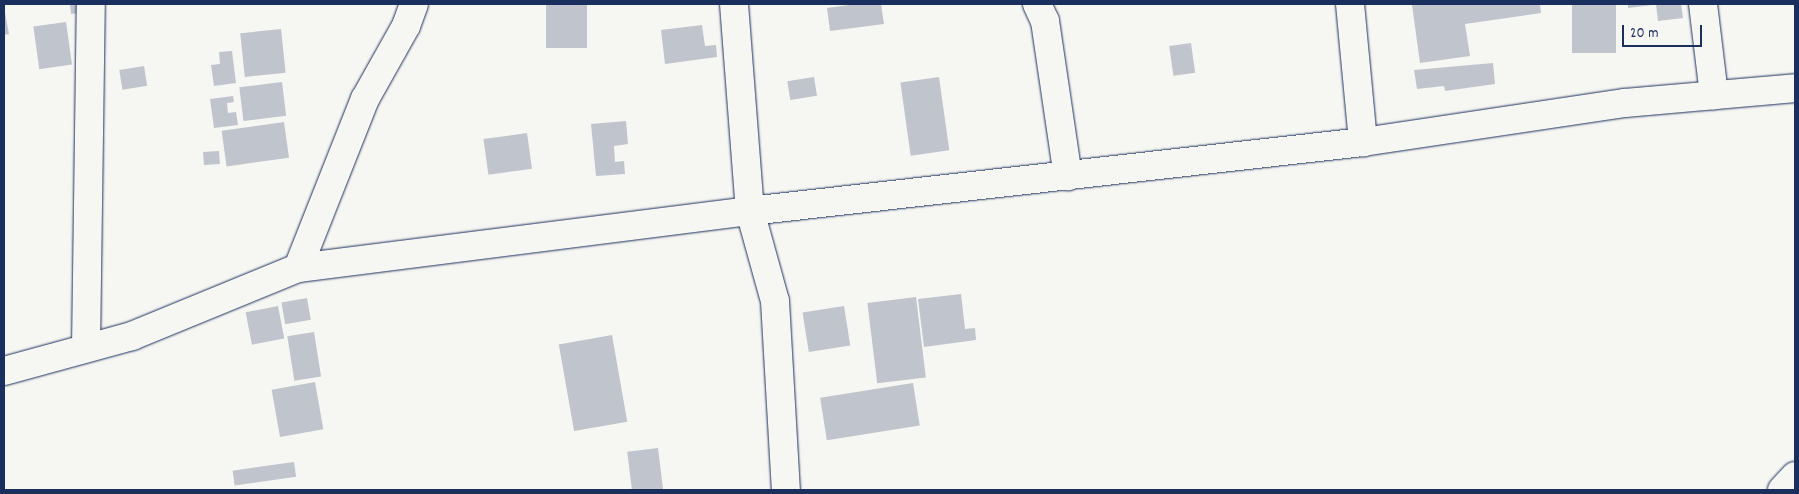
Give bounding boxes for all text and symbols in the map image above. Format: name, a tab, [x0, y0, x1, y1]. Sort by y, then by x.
scale bar	[1624, 15, 1704, 47]
text: 20 m	[1630, 23, 1658, 45]

